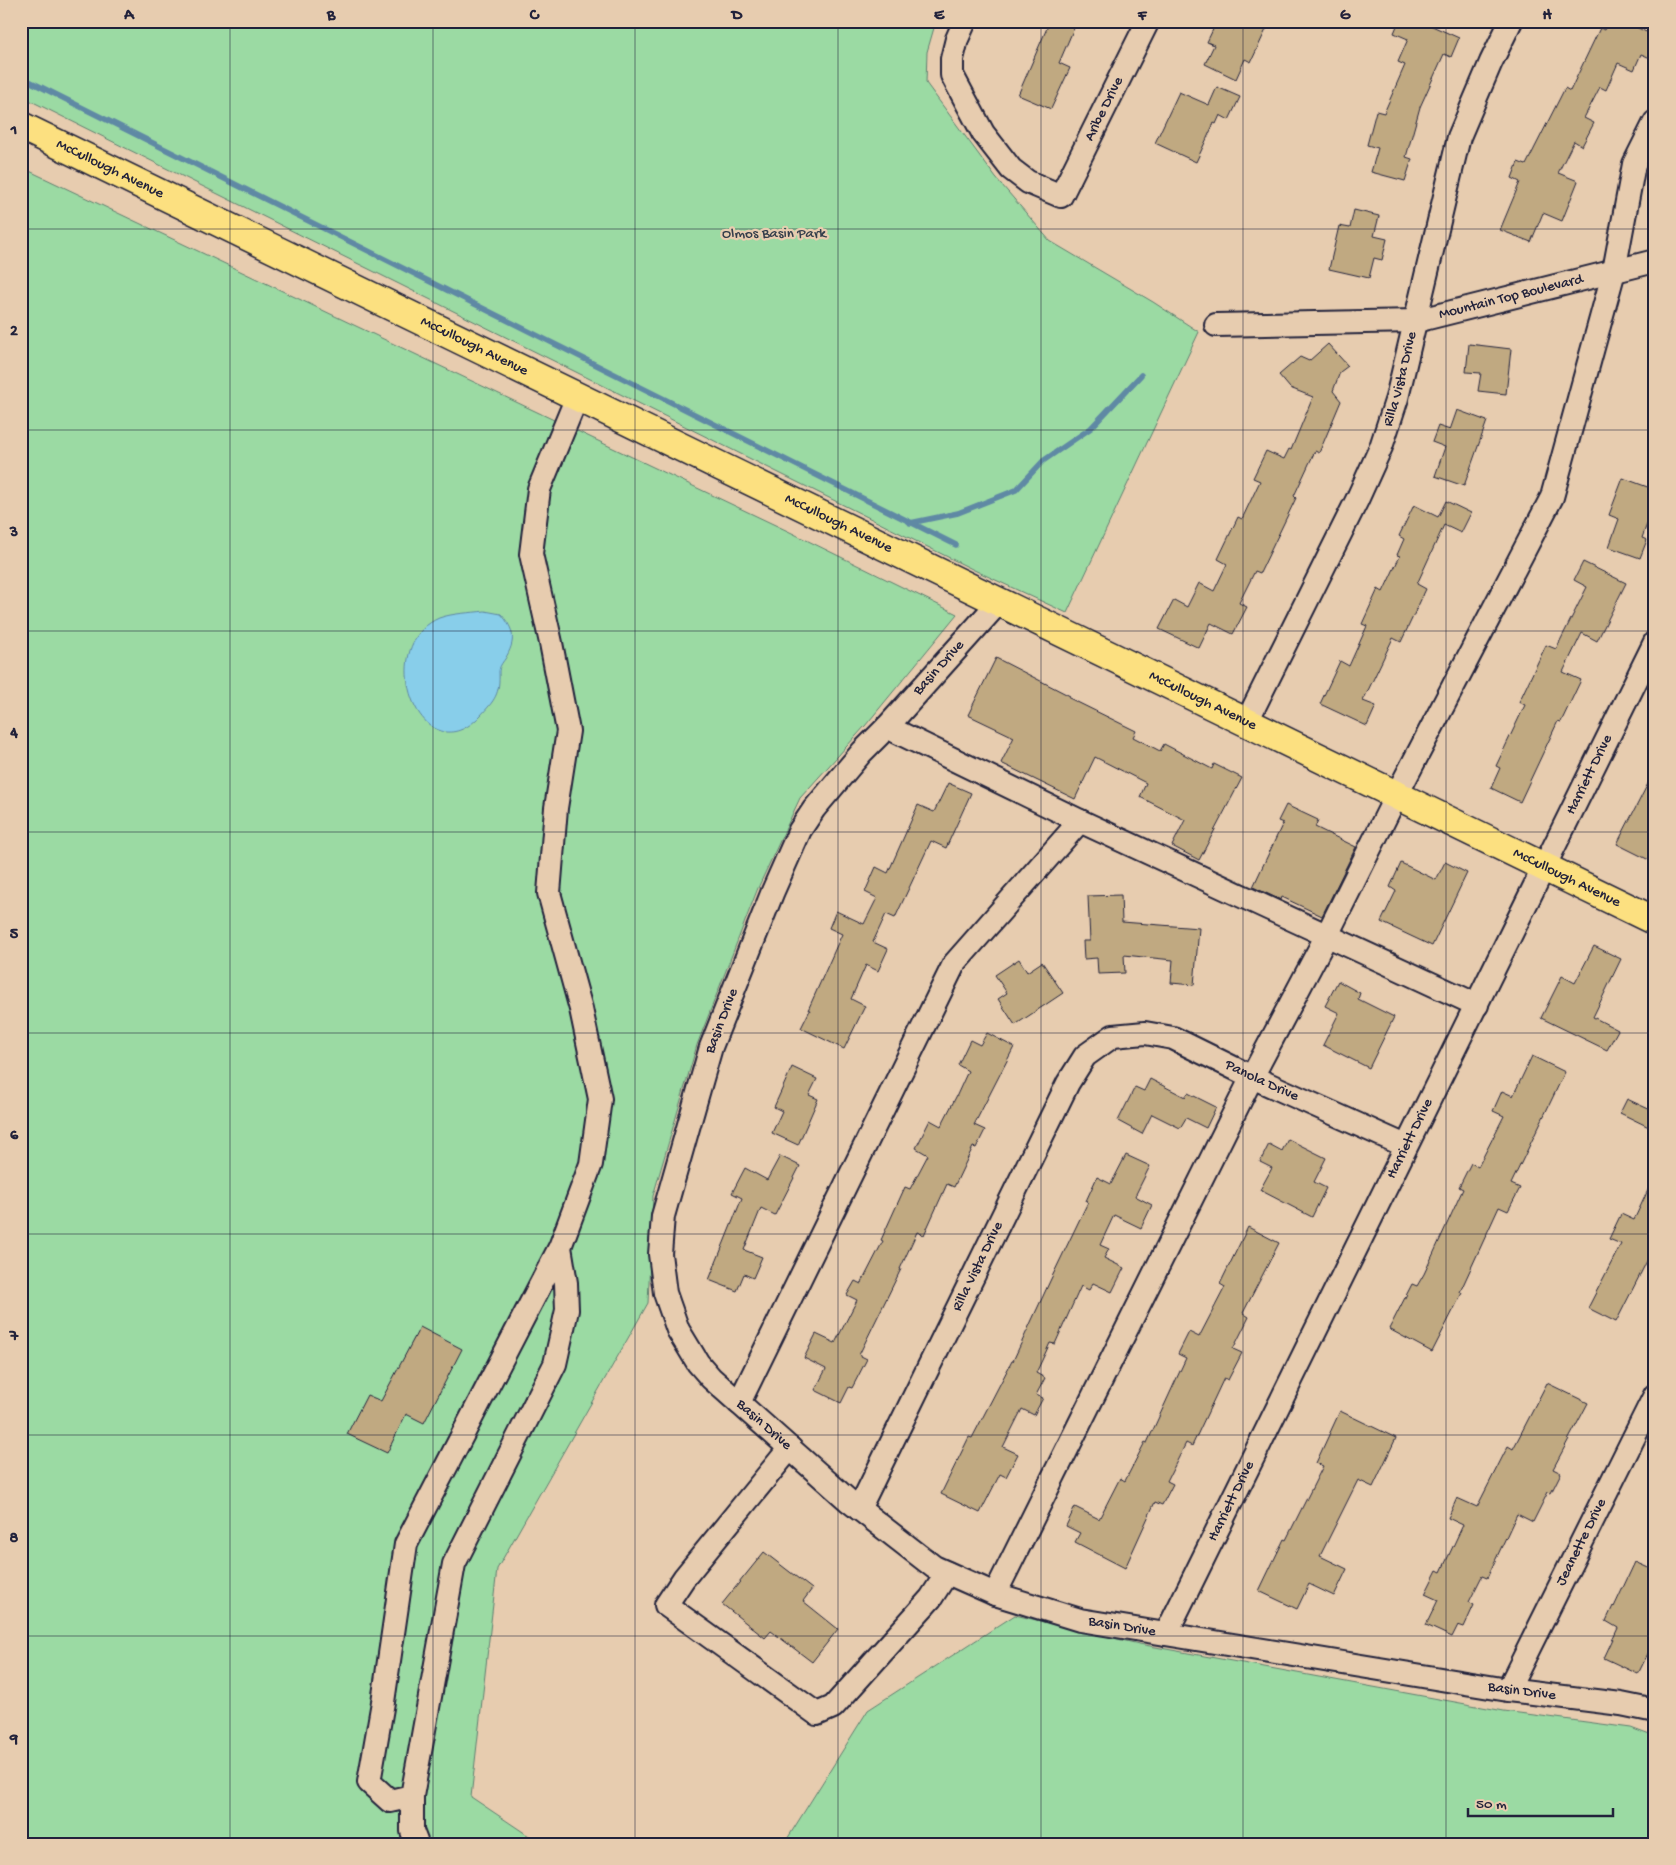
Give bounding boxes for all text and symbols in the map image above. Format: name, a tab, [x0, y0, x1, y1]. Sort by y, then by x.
text: A	[123, 7, 135, 26]
text: B	[326, 7, 336, 26]
text: C	[529, 7, 540, 26]
text: D	[730, 7, 743, 26]
text: E	[934, 7, 945, 26]
text: F	[1137, 7, 1148, 26]
text: G	[1340, 7, 1351, 26]
text: H	[1542, 7, 1552, 26]
street label: Aribe Drive	[1081, 74, 1128, 144]
text: 1	[10, 122, 17, 141]
street label: McCullough Avenue	[53, 136, 167, 203]
park label: Olmos Basin Park	[722, 225, 827, 243]
street label: Mountain Top Boulevard	[1437, 270, 1586, 324]
street label: McCullough Avenue	[417, 313, 531, 380]
text: 2	[10, 323, 18, 342]
street label: Rilla Vista Drive	[1379, 330, 1422, 429]
street label: McCullough Avenue	[782, 490, 895, 558]
text: 3	[9, 524, 18, 543]
street label: Basin Drive	[909, 636, 969, 700]
street label: McCullough Avenue	[1146, 667, 1260, 735]
text: 4	[9, 725, 18, 744]
street label: Harriett Drive	[1562, 731, 1617, 818]
street label: McCullough Avenue	[1510, 844, 1624, 912]
text: 5	[10, 926, 19, 945]
street label: Basin Drive	[701, 986, 743, 1057]
street label: Panola Drive	[1221, 1056, 1302, 1106]
street label: Harriett Drive	[1383, 1096, 1437, 1182]
text: 6	[10, 1127, 19, 1146]
street label: Rilla Vista Drive	[948, 1219, 1008, 1314]
text: 7	[9, 1328, 19, 1347]
street label: Basin Drive	[732, 1395, 795, 1455]
street label: Harriett Drive	[1204, 1458, 1259, 1544]
street label: Jeanette Drive	[1552, 1495, 1611, 1589]
text: 8	[10, 1530, 19, 1549]
street label: Basin Drive	[1086, 1612, 1157, 1641]
street label: Basin Drive	[1486, 1678, 1557, 1705]
text: 9	[9, 1731, 18, 1750]
scale bar	[1468, 1785, 1614, 1817]
text: 50 m	[1476, 1796, 1507, 1814]

